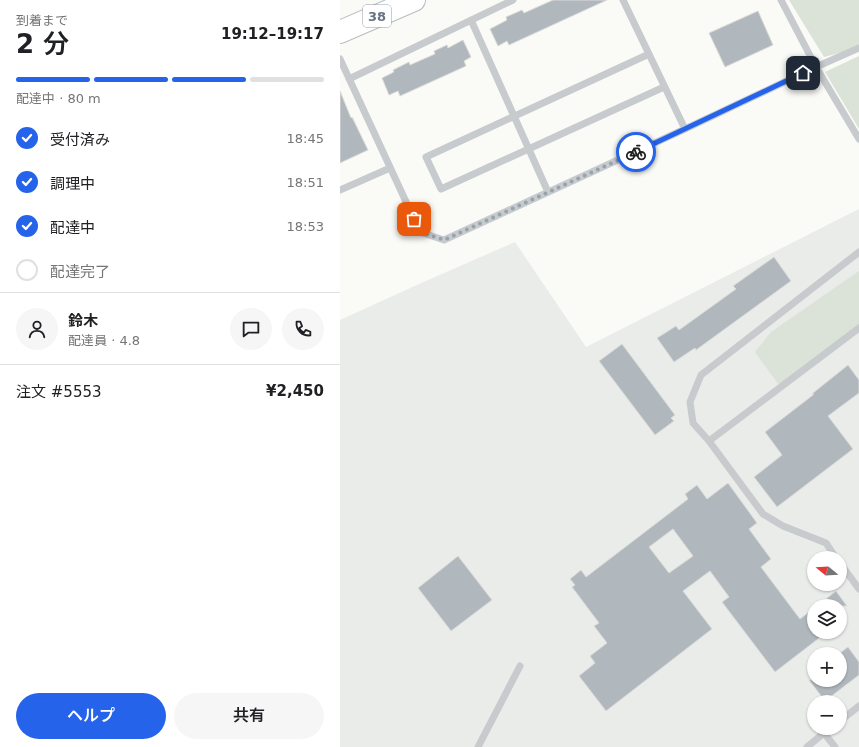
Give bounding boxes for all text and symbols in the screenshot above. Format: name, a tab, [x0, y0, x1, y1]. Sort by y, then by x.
road number: 38	[363, 5, 391, 27]
text: 到着まで	[16, 13, 68, 28]
text: 19:12–19:17	[221, 25, 324, 43]
text: 2 分	[16, 29, 69, 59]
pin	[786, 56, 820, 90]
icon: home	[792, 62, 814, 84]
text: 配達中 · 80 m	[16, 91, 101, 106]
icon: check	[16, 127, 38, 149]
text: 受付済み	[50, 131, 110, 149]
text: 18:45	[287, 131, 324, 146]
courier	[616, 132, 656, 172]
icon: bike	[625, 141, 647, 163]
icon: check	[16, 171, 38, 193]
text: 調理中	[50, 175, 95, 193]
text: 18:51	[287, 175, 324, 190]
pin	[397, 202, 431, 236]
icon: bag	[403, 208, 425, 230]
icon: check	[16, 215, 38, 237]
text: 配達中	[50, 219, 95, 237]
text: 18:53	[287, 219, 324, 234]
text: 配達完了	[50, 263, 110, 281]
button: person	[16, 308, 58, 350]
button: chat	[230, 308, 272, 350]
button: phone	[282, 308, 324, 350]
text: 鈴木	[68, 312, 98, 330]
text: 配達員 · 4.8	[68, 333, 140, 348]
text: ¥2,450	[266, 382, 324, 400]
text: 注文 #5553	[16, 383, 102, 401]
north arrow	[807, 551, 847, 591]
map controls	[807, 551, 847, 735]
button: layers	[807, 599, 847, 639]
button: +	[807, 647, 847, 687]
button: ヘルプ	[16, 693, 166, 739]
button: 共有	[174, 693, 324, 739]
button: −	[807, 695, 847, 735]

